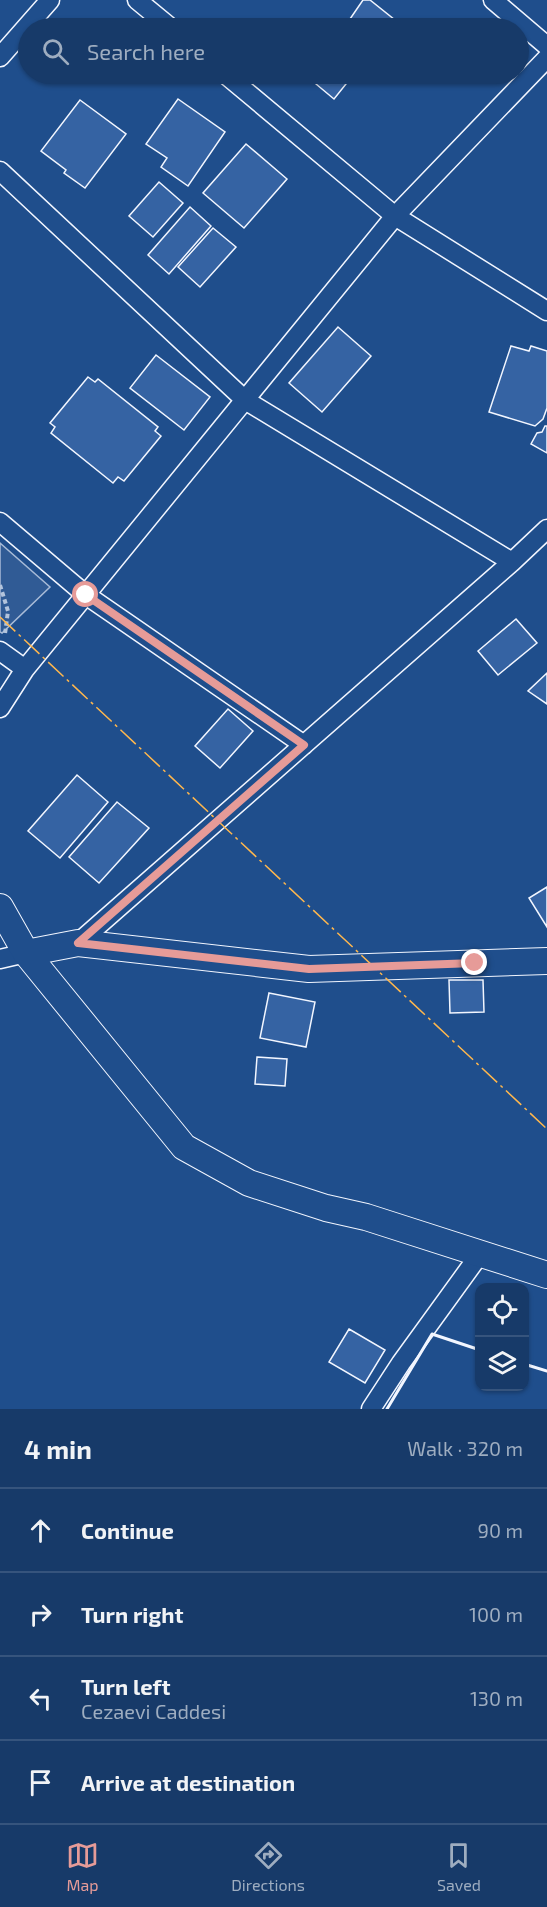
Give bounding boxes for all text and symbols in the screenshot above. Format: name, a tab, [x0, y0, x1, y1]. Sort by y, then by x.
search box	[18, 18, 529, 84]
icon: search	[39, 35, 72, 68]
text: Search here	[87, 38, 205, 64]
route start	[72, 581, 98, 607]
route end	[461, 949, 487, 975]
map controls	[475, 1283, 529, 1391]
button: locate	[475, 1283, 529, 1337]
button: layers	[475, 1337, 529, 1391]
text: 4 min	[24, 1433, 92, 1464]
text: Walk · 320 m	[407, 1436, 523, 1460]
icon: ahead	[24, 1514, 57, 1547]
text: Continue	[81, 1517, 174, 1543]
text: 90 m	[478, 1518, 523, 1542]
icon: right	[24, 1598, 57, 1631]
text: Turn right	[81, 1601, 183, 1627]
text: 100 m	[469, 1602, 523, 1626]
text: Turn left	[81, 1673, 170, 1699]
icon: left	[24, 1682, 57, 1715]
text: 130 m	[470, 1686, 523, 1710]
text: Cezaevi Caddesi	[81, 1699, 226, 1723]
icon: arrive	[24, 1766, 57, 1799]
text: Arrive at destination	[81, 1769, 295, 1795]
tab: Map	[66, 1839, 99, 1894]
tab: Directions	[231, 1839, 305, 1894]
tab: Saved	[437, 1839, 481, 1894]

